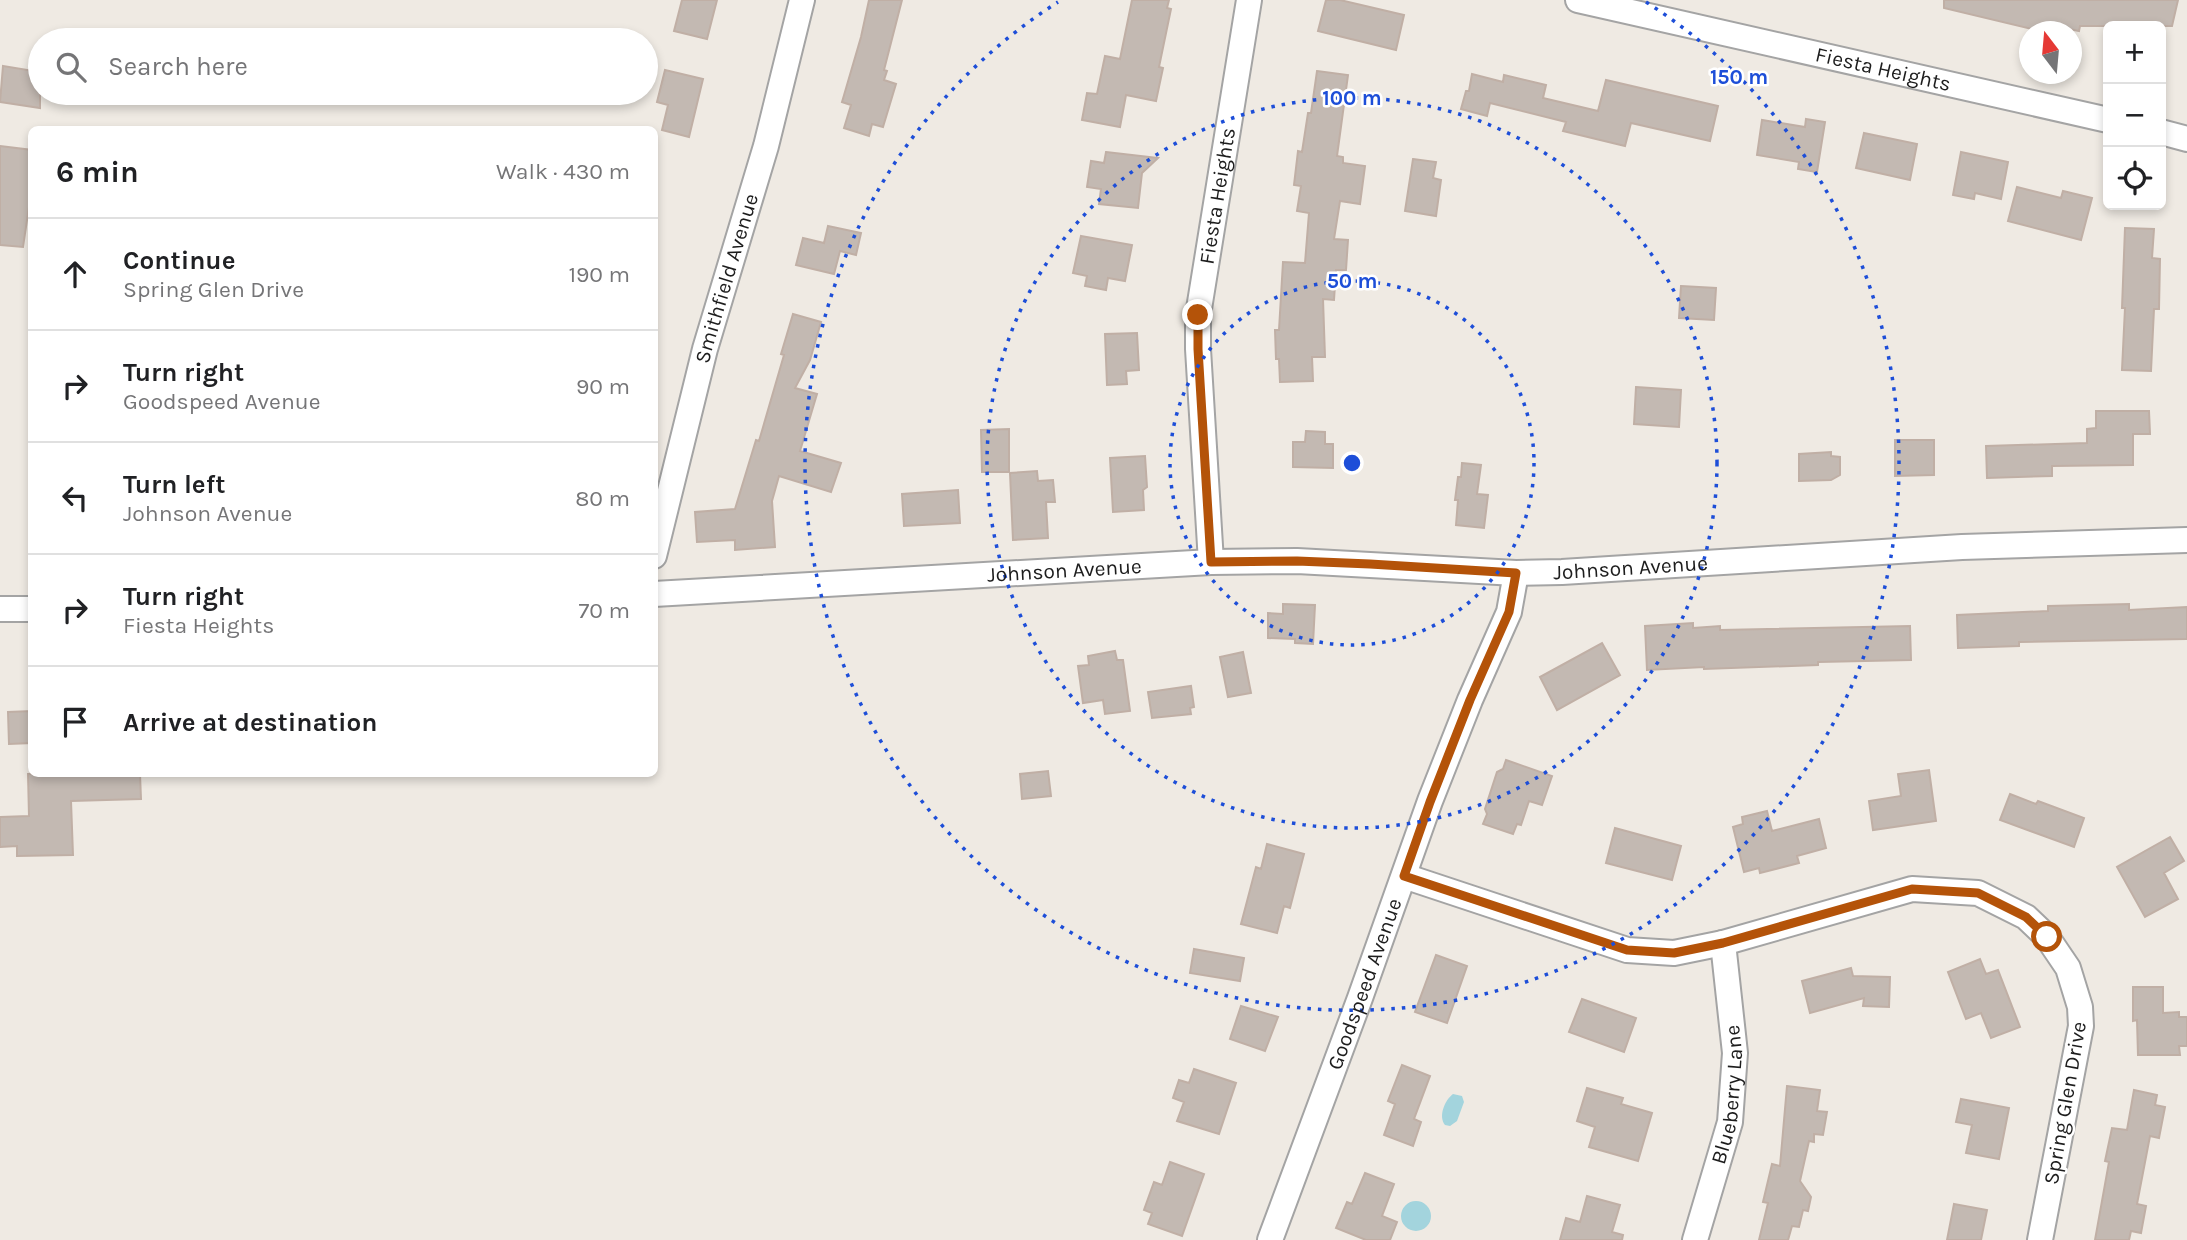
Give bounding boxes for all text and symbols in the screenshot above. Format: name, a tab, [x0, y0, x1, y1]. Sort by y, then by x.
north arrow	[2019, 21, 2082, 84]
map controls	[2103, 21, 2166, 210]
button: +	[2103, 21, 2166, 84]
search box	[28, 28, 658, 105]
street label: Fiesta Heights	[1813, 42, 1953, 96]
icon: search	[52, 48, 90, 86]
text: Search here	[108, 51, 248, 82]
text: 150 m	[1710, 65, 1768, 89]
button: −	[2103, 84, 2166, 147]
text: 100 m	[1322, 86, 1382, 110]
street label: Fiesta Heights	[1194, 126, 1240, 266]
button: locate	[2103, 147, 2166, 210]
text: 6 min	[56, 154, 139, 190]
text: Walk · 430 m	[496, 158, 630, 185]
street label: Smithfield Avenue	[690, 191, 763, 366]
text: Continue	[123, 245, 235, 276]
icon: ahead	[56, 255, 94, 293]
text: 190 m	[568, 261, 630, 288]
text: 50 m	[1327, 269, 1377, 293]
text: Spring Glen Drive	[123, 276, 304, 303]
route end	[1182, 299, 1213, 330]
text: Turn right	[123, 357, 244, 388]
icon: right	[56, 367, 94, 405]
text: 90 m	[576, 373, 630, 400]
text: Goodspeed Avenue	[123, 388, 321, 415]
centre of rings	[1340, 451, 1364, 475]
text: Turn left	[123, 469, 225, 500]
icon: left	[56, 479, 94, 517]
text: 80 m	[575, 485, 630, 512]
text: Johnson Avenue	[123, 500, 292, 527]
street label: Johnson Avenue	[1553, 551, 1709, 584]
street label: Johnson Avenue	[986, 554, 1142, 587]
text: Turn right	[123, 581, 244, 612]
icon: right	[56, 591, 94, 629]
text: 70 m	[579, 597, 630, 624]
text: Fiesta Heights	[123, 612, 274, 639]
icon: arrive	[56, 703, 94, 741]
text: Arrive at destination	[123, 707, 377, 738]
street label: Goodspeed Avenue	[1322, 895, 1406, 1073]
route start	[2031, 921, 2062, 952]
street label: Spring Glen Drive	[2039, 1020, 2091, 1186]
street label: Blueberry Lane	[1706, 1024, 1747, 1167]

